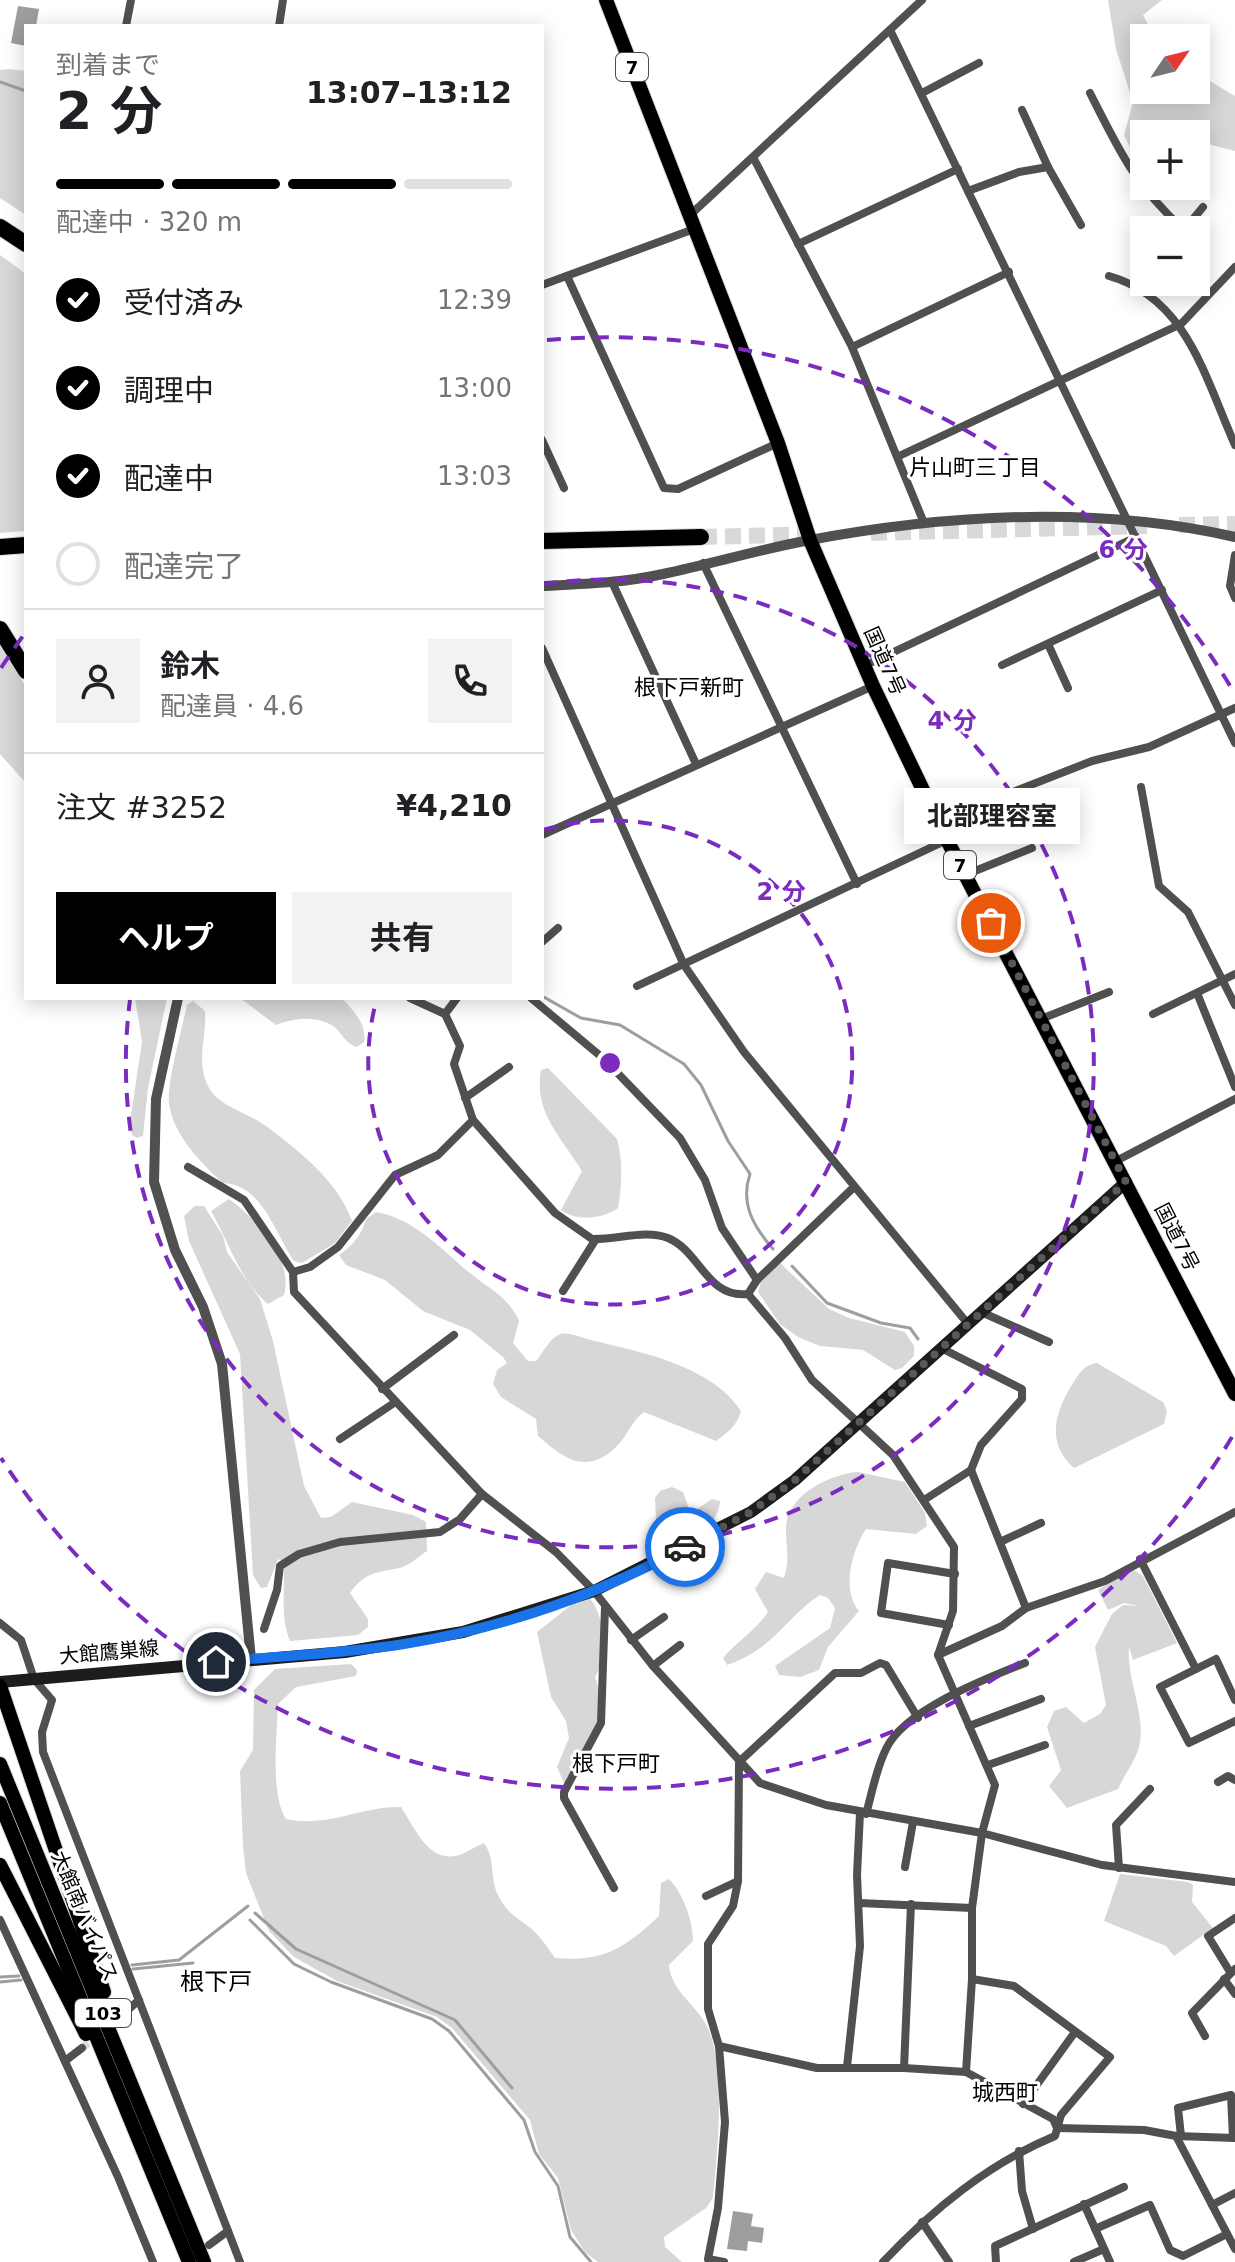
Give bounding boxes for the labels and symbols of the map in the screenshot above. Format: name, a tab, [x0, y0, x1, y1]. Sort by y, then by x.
north arrow	[1130, 24, 1210, 104]
road number: 7	[616, 53, 648, 81]
district label: 片山町三丁目	[909, 455, 1041, 480]
text: 6 分	[1098, 536, 1148, 564]
street label: 国道7号	[859, 623, 911, 699]
district label: 根下戸新町	[634, 675, 744, 700]
text: 4 分	[927, 707, 977, 735]
callout: 北部理容室	[903, 787, 1079, 843]
road number: 7	[944, 851, 976, 879]
text: 2 分	[756, 878, 806, 906]
pin	[957, 889, 1025, 957]
centre of rings	[596, 1049, 624, 1077]
street label: 国道7号	[1150, 1199, 1204, 1275]
courier	[645, 1507, 725, 1587]
pin	[182, 1628, 250, 1696]
street label: 大館鷹巣線	[58, 1636, 160, 1668]
district label: 根下戸町	[572, 1751, 660, 1776]
street label: 大館南バイパス	[47, 1847, 123, 1985]
district label: 根下戸	[180, 1968, 252, 1996]
road number: 103	[75, 1999, 131, 2027]
district label: 城西町	[972, 2080, 1038, 2105]

